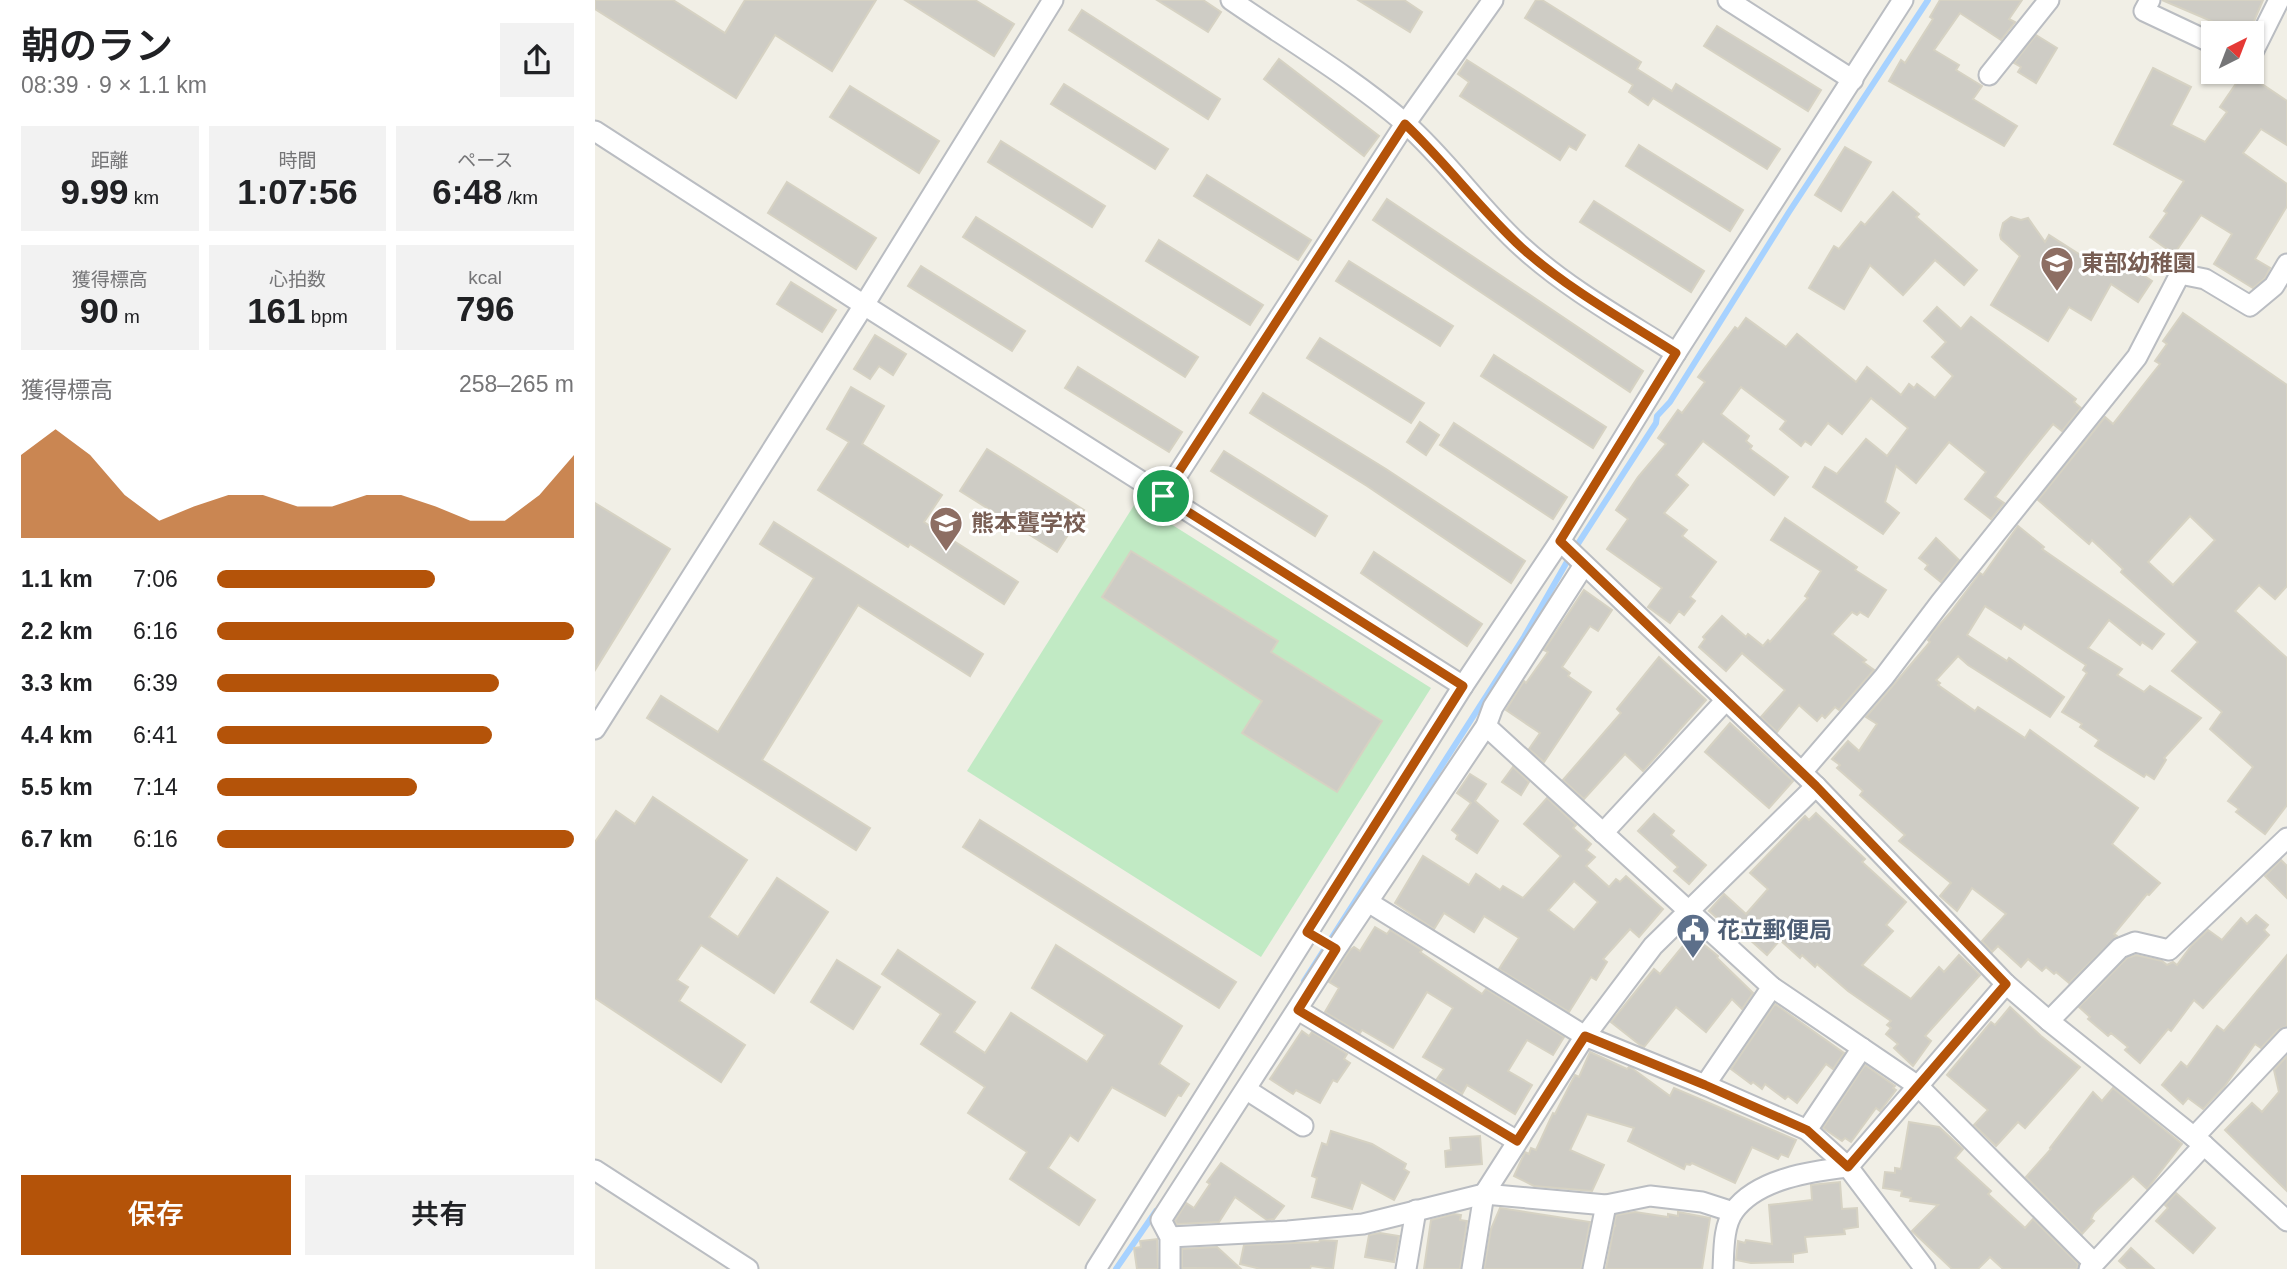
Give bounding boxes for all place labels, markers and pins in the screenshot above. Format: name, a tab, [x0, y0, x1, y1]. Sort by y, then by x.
school or university icon: 東部幼稚園	[2038, 244, 2076, 293]
place label: 東部幼稚園	[2081, 250, 2196, 276]
pin	[1133, 466, 1193, 526]
school or university icon: 熊本聾学校	[927, 504, 965, 553]
place label: 熊本聾学校	[971, 510, 1086, 536]
public building icon: 花立郵便局	[1674, 911, 1712, 960]
place label: 花立郵便局	[1717, 917, 1832, 943]

